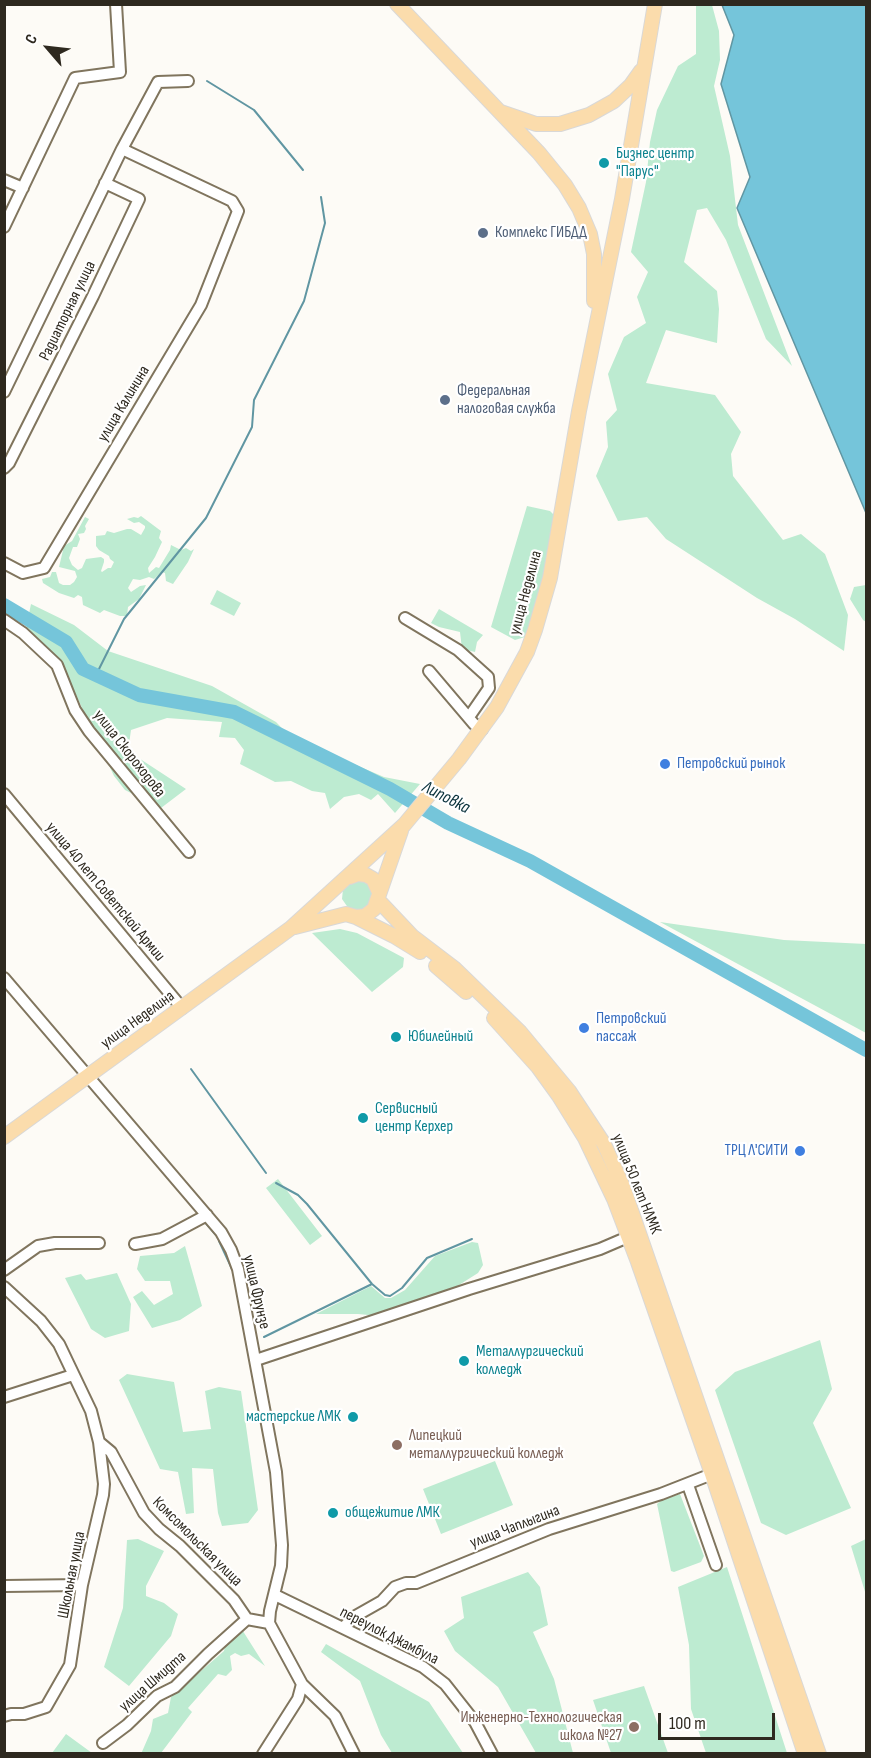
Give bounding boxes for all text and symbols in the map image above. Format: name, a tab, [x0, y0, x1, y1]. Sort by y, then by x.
north arrow	[18, 18, 78, 78]
text: С	[21, 31, 42, 47]
place label: Бизнес центр "Парус"	[616, 144, 694, 182]
marker: Бизнес центр "Парус"	[597, 156, 611, 170]
place label: Комплекс ГИБДД	[495, 223, 587, 243]
marker: Комплекс ГИБДД	[476, 226, 490, 240]
street label: Радиаторная улица	[36, 258, 100, 364]
street label: улица Калинина	[94, 362, 154, 446]
place label: Федеральная налоговая служба	[457, 381, 556, 419]
marker: Федеральная налоговая служба	[438, 393, 452, 407]
street label: улица Неделина	[506, 549, 546, 637]
street label: улица Скороходова	[89, 706, 169, 802]
place label: Петровский рынок	[677, 754, 785, 774]
marker: Петровский рынок	[658, 757, 672, 771]
water label: Липовка	[418, 777, 474, 819]
street label: улица 40 лет Советской Армии	[41, 819, 169, 965]
street label: улица Неделина	[97, 987, 179, 1053]
place label: Петровский пассаж	[596, 1009, 667, 1047]
marker: Петровский пассаж	[577, 1021, 591, 1035]
place label: Юбилейный	[408, 1027, 473, 1047]
marker: Юбилейный	[389, 1030, 403, 1044]
place label: Сервисный центр Керхер	[375, 1099, 453, 1137]
marker: Сервисный центр Керхер	[356, 1111, 370, 1125]
street label: улица 50 лет НЛМК	[607, 1131, 665, 1237]
place label: ТРЦ Л'СИТИ	[724, 1141, 788, 1161]
marker: ТРЦ Л'СИТИ	[793, 1144, 807, 1158]
street label: улица Фрунзе	[238, 1253, 274, 1331]
place label: Металлургический колледж	[476, 1342, 584, 1380]
marker: Металлургический колледж	[457, 1354, 471, 1368]
place label: мастерские ЛМК	[246, 1407, 341, 1427]
marker: мастерские ЛМК	[346, 1410, 360, 1424]
place label: Липецкий металлургический колледж	[409, 1426, 563, 1464]
marker: Липецкий металлургический колледж	[390, 1438, 404, 1452]
street label: Комсомольская улица	[148, 1493, 246, 1591]
street label: улица Чаплыгина	[467, 1501, 563, 1553]
place label: общежитие ЛМК	[345, 1503, 440, 1523]
marker: общежитие ЛМК	[326, 1506, 340, 1520]
street label: Школьная улица	[54, 1530, 90, 1620]
street label: переулок Джамбула	[336, 1603, 442, 1669]
street label: улица Шмидта	[116, 1648, 190, 1716]
scale bar	[661, 1701, 778, 1739]
place label: Инженерно-Технологическая школа №27	[460, 1708, 622, 1746]
text: 100 m	[669, 1713, 706, 1734]
marker: Инженерно-Технологическая школа №27	[627, 1720, 641, 1734]

